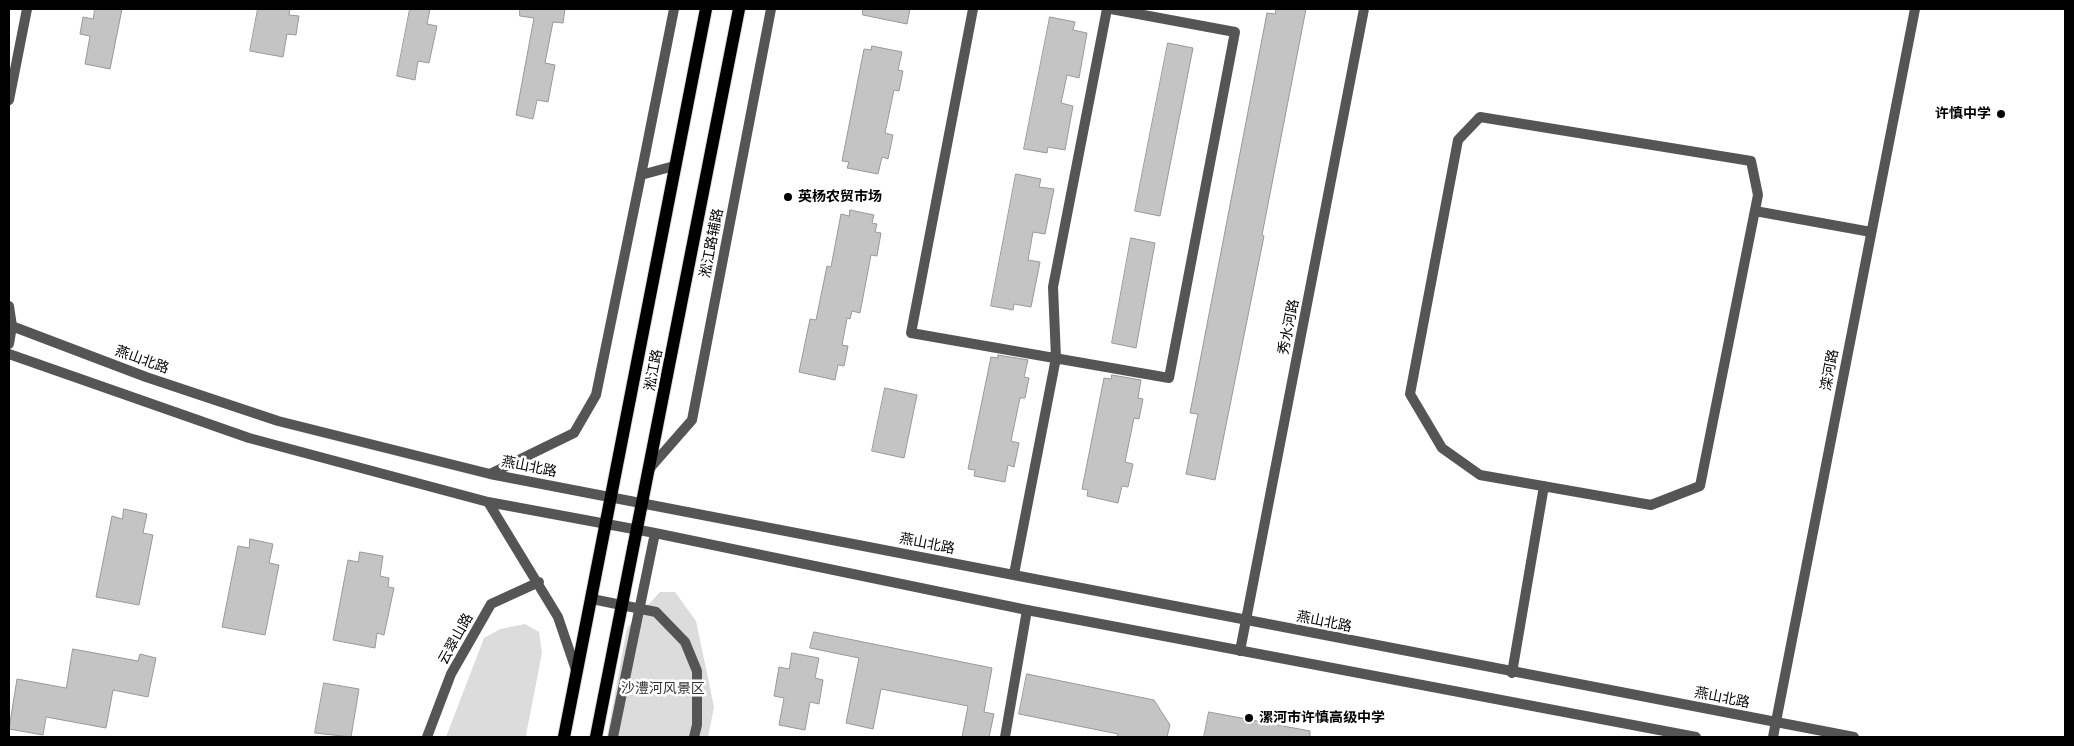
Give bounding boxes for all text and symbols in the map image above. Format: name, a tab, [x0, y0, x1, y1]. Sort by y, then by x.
place label: 许慎中学	[1935, 106, 1991, 122]
marker: 许慎中学	[1995, 108, 2007, 120]
place label: 英杨农贸市场	[798, 189, 882, 205]
marker: 英杨农贸市场	[782, 191, 794, 203]
street label: 淞江路辅路	[697, 207, 727, 279]
street label: 秀水河路	[1275, 298, 1303, 356]
street label: 燕山北路	[113, 343, 171, 377]
street label: 淞江路	[642, 348, 666, 392]
street label: 滦河路	[1818, 348, 1842, 392]
street label: 燕山北路	[500, 453, 558, 481]
street label: 燕山北路	[898, 530, 956, 558]
street label: 燕山北路	[1295, 608, 1353, 636]
street label: 云翠山路	[435, 610, 477, 668]
park label: 沙澧河风景区	[621, 681, 705, 697]
street label: 燕山北路	[1693, 684, 1751, 712]
place label: 漯河市许慎高级中学	[1259, 710, 1385, 726]
marker: 漯河市许慎高级中学	[1243, 712, 1255, 724]

